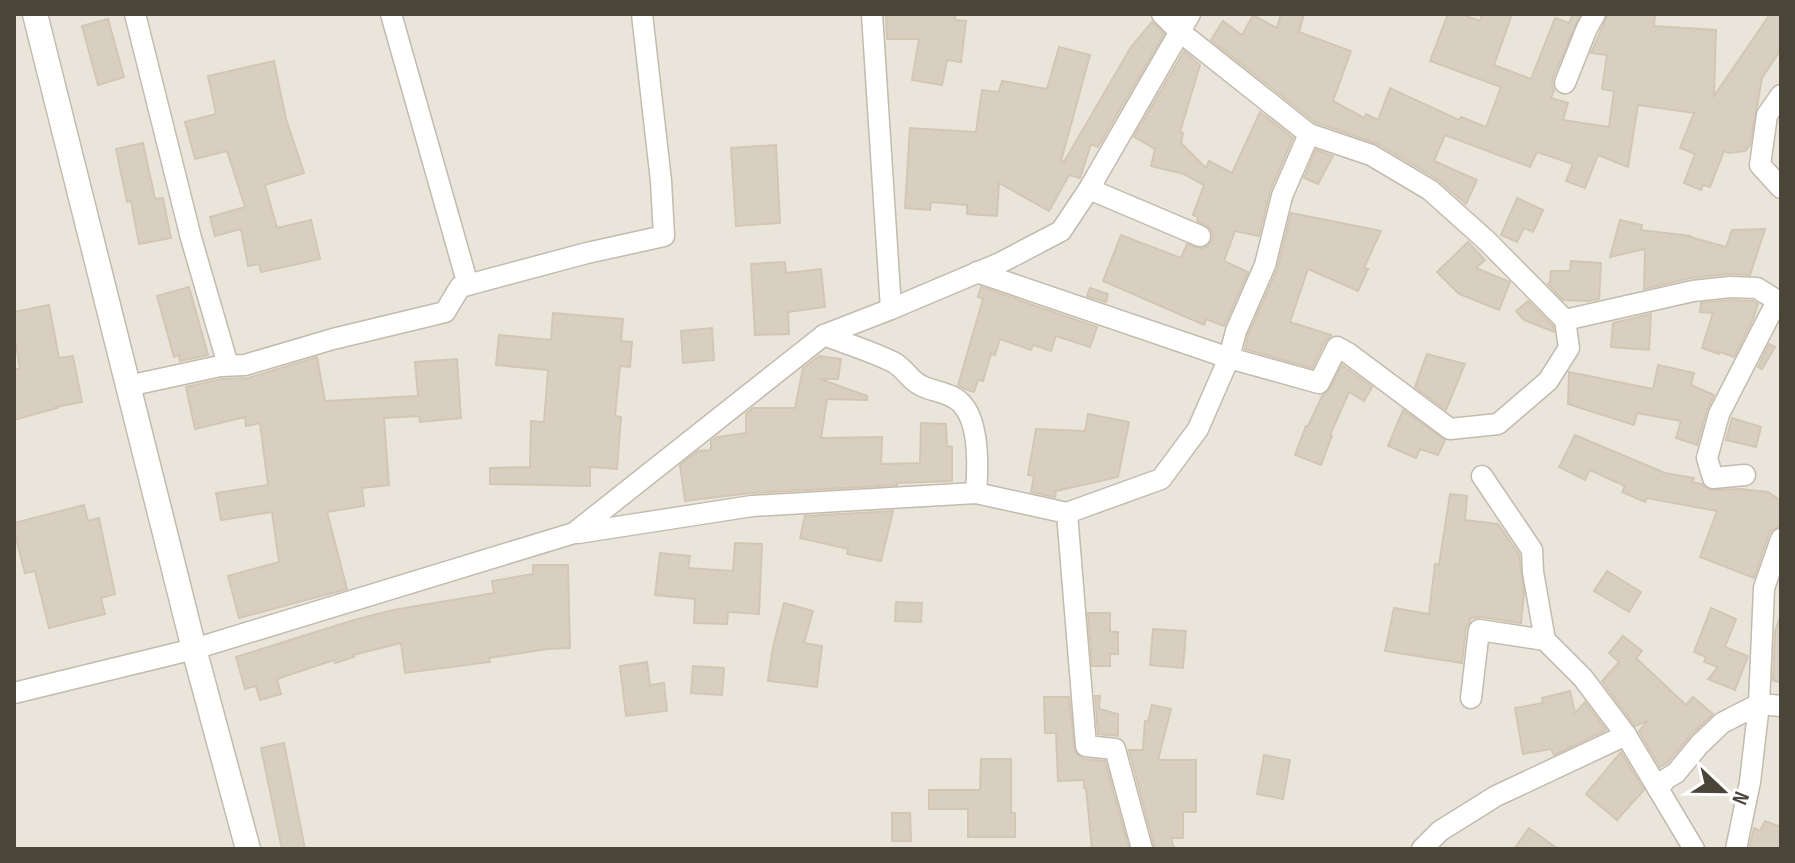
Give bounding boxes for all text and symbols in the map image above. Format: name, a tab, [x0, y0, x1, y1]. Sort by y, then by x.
north arrow	[1683, 751, 1763, 831]
text: N	[1725, 787, 1755, 808]

